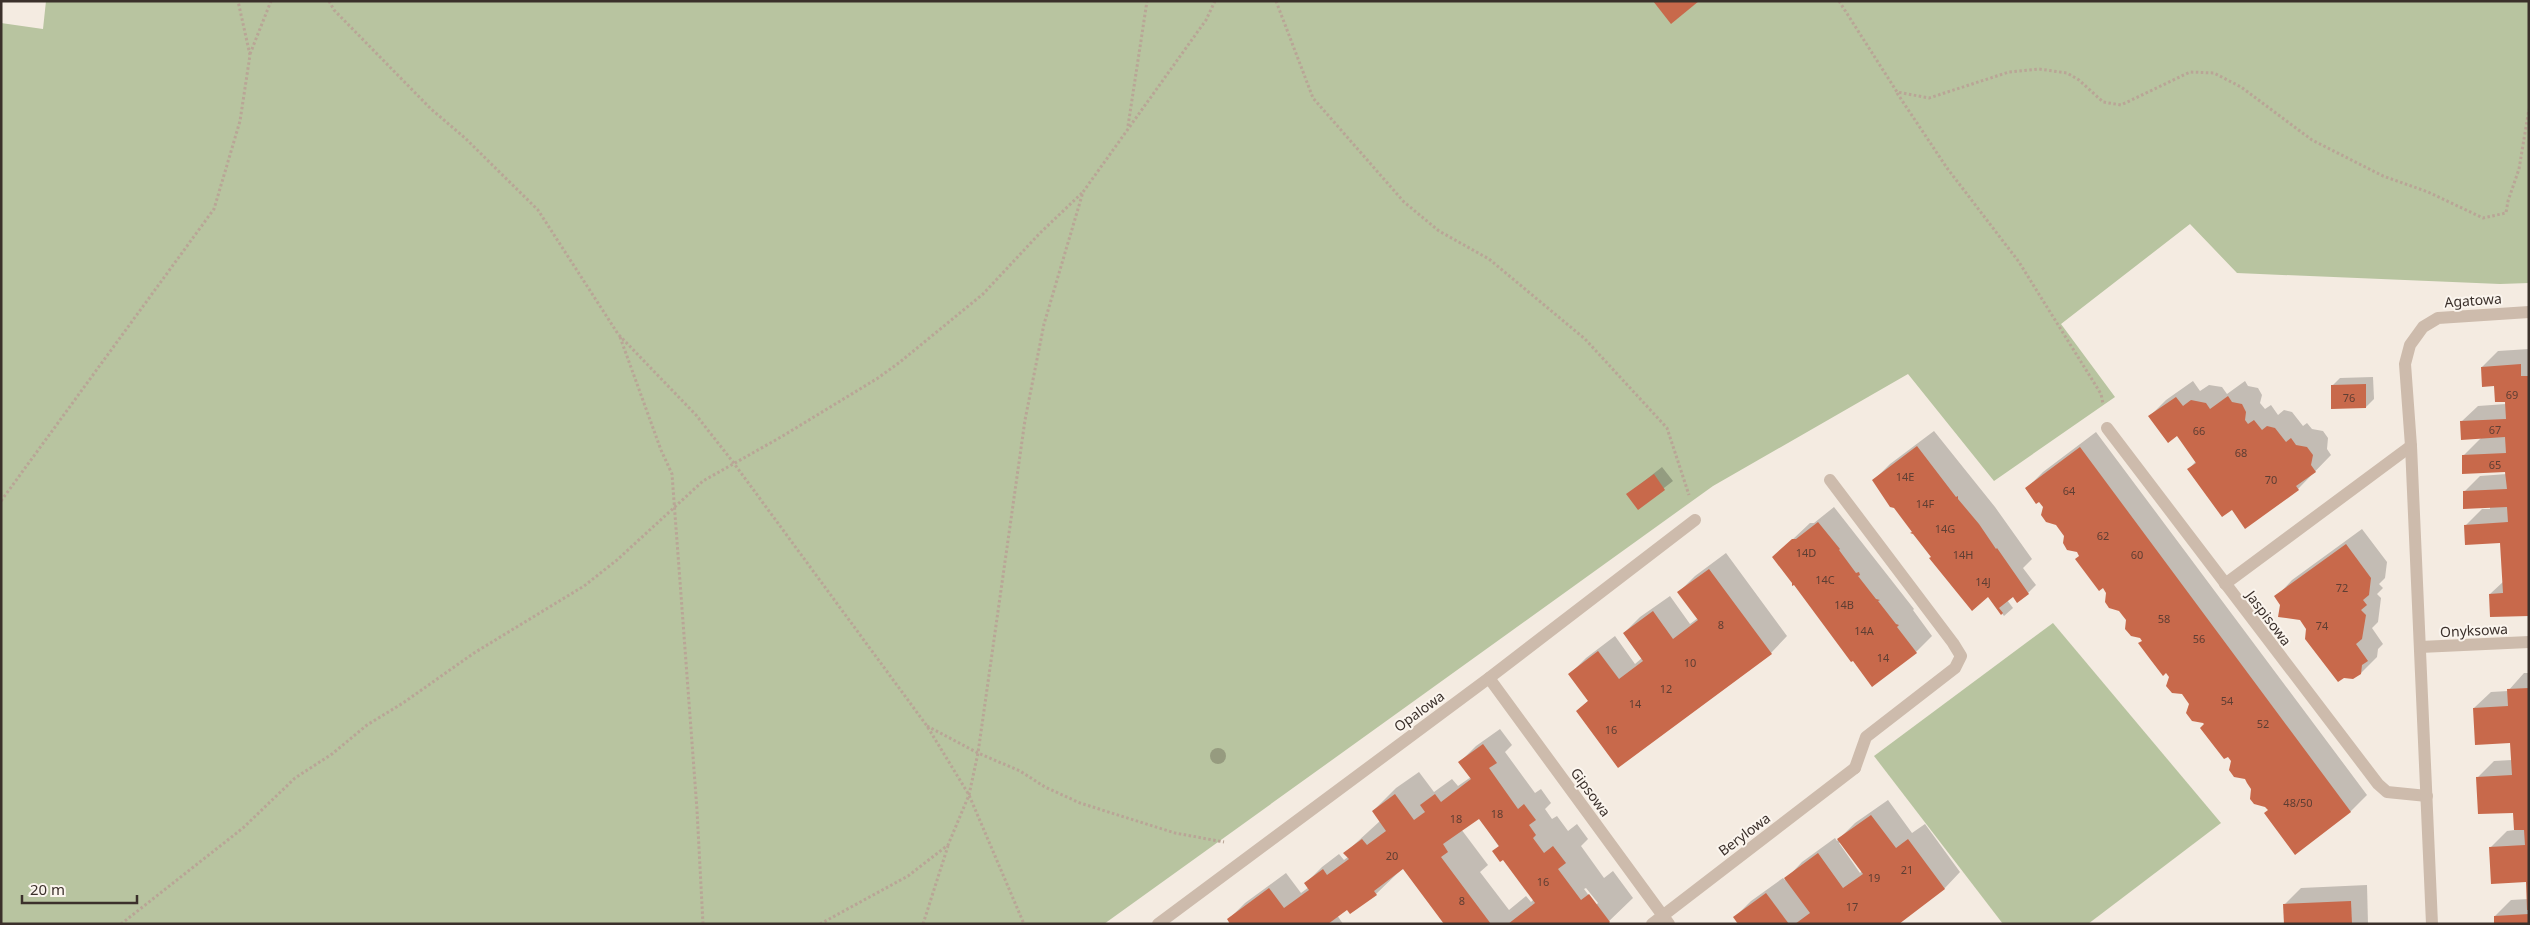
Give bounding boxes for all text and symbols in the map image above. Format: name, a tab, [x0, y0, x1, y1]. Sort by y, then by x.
street label: Agatowa	[2444, 289, 2502, 311]
house number: 69	[2506, 387, 2518, 402]
house number: 76	[2343, 390, 2355, 405]
house number: 67	[2489, 422, 2501, 437]
house number: 66	[2193, 423, 2205, 438]
house number: 68	[2235, 445, 2247, 460]
house number: 65	[2489, 457, 2501, 472]
house number: 14E	[1896, 469, 1914, 484]
house number: 70	[2265, 472, 2277, 487]
house number: 64	[2063, 483, 2076, 498]
house number: 14F	[1916, 496, 1934, 511]
house number: 14G	[1935, 521, 1955, 536]
house number: 62	[2097, 528, 2109, 543]
house number: 14D	[1796, 545, 1816, 560]
house number: 14H	[1953, 547, 1973, 562]
house number: 60	[2131, 547, 2143, 562]
house number: 14C	[1815, 572, 1835, 587]
house number: 14J	[1975, 574, 1991, 589]
house number: 72	[2336, 580, 2348, 595]
street label: Jaspisowa	[2241, 585, 2296, 649]
house number: 14B	[1834, 597, 1854, 612]
house number: 58	[2158, 611, 2170, 626]
house number: 8	[1718, 617, 1724, 632]
house number: 74	[2316, 618, 2329, 633]
street label: Onyksowa	[2440, 619, 2508, 641]
house number: 14A	[1854, 623, 1875, 638]
house number: 56	[2193, 631, 2205, 646]
house number: 14	[1877, 650, 1890, 665]
house number: 10	[1684, 655, 1696, 670]
house number: 12	[1660, 681, 1672, 696]
street label: Opalowa	[1390, 686, 1448, 736]
house number: 54	[2221, 693, 2234, 708]
house number: 14	[1629, 696, 1642, 711]
house number: 52	[2257, 716, 2269, 731]
house number: 16	[1605, 722, 1617, 737]
street label: Gipsowa	[1567, 764, 1615, 820]
house number: 48/50	[2283, 795, 2313, 810]
house number: 18	[1491, 806, 1503, 821]
street label: Berylowa	[1714, 808, 1774, 860]
house number: 18	[1450, 811, 1462, 826]
house number: 20	[1386, 848, 1398, 863]
house number: 21	[1901, 862, 1913, 877]
house number: 19	[1868, 870, 1880, 885]
scale bar	[22, 872, 138, 904]
house number: 16	[1537, 874, 1549, 889]
text: 20 m	[30, 879, 65, 899]
house number: 8	[1459, 893, 1465, 908]
house number: 17	[1846, 899, 1858, 914]

